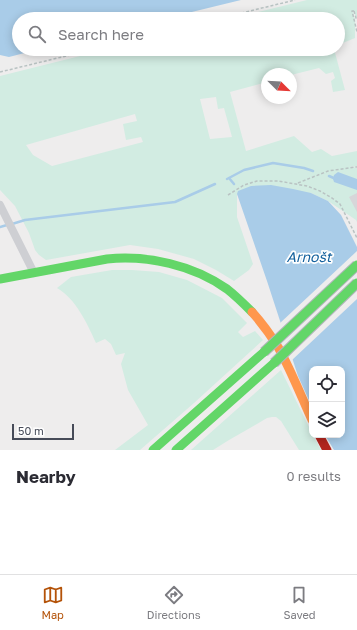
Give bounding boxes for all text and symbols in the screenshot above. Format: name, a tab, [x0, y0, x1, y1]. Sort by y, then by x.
search box	[12, 12, 345, 56]
icon: search	[26, 23, 48, 45]
text: Search here	[58, 25, 144, 43]
north arrow	[261, 68, 297, 104]
water label: Arnošt	[287, 248, 333, 265]
map controls	[309, 366, 345, 438]
button: locate	[309, 366, 345, 402]
button: layers	[309, 402, 345, 438]
scale bar	[12, 422, 74, 441]
text: 50 m	[18, 424, 44, 437]
text: Nearby	[16, 466, 76, 487]
text: 0 results	[286, 468, 341, 484]
tab: Map	[41, 584, 64, 621]
tab: Directions	[147, 584, 201, 621]
tab: Saved	[283, 584, 316, 621]

